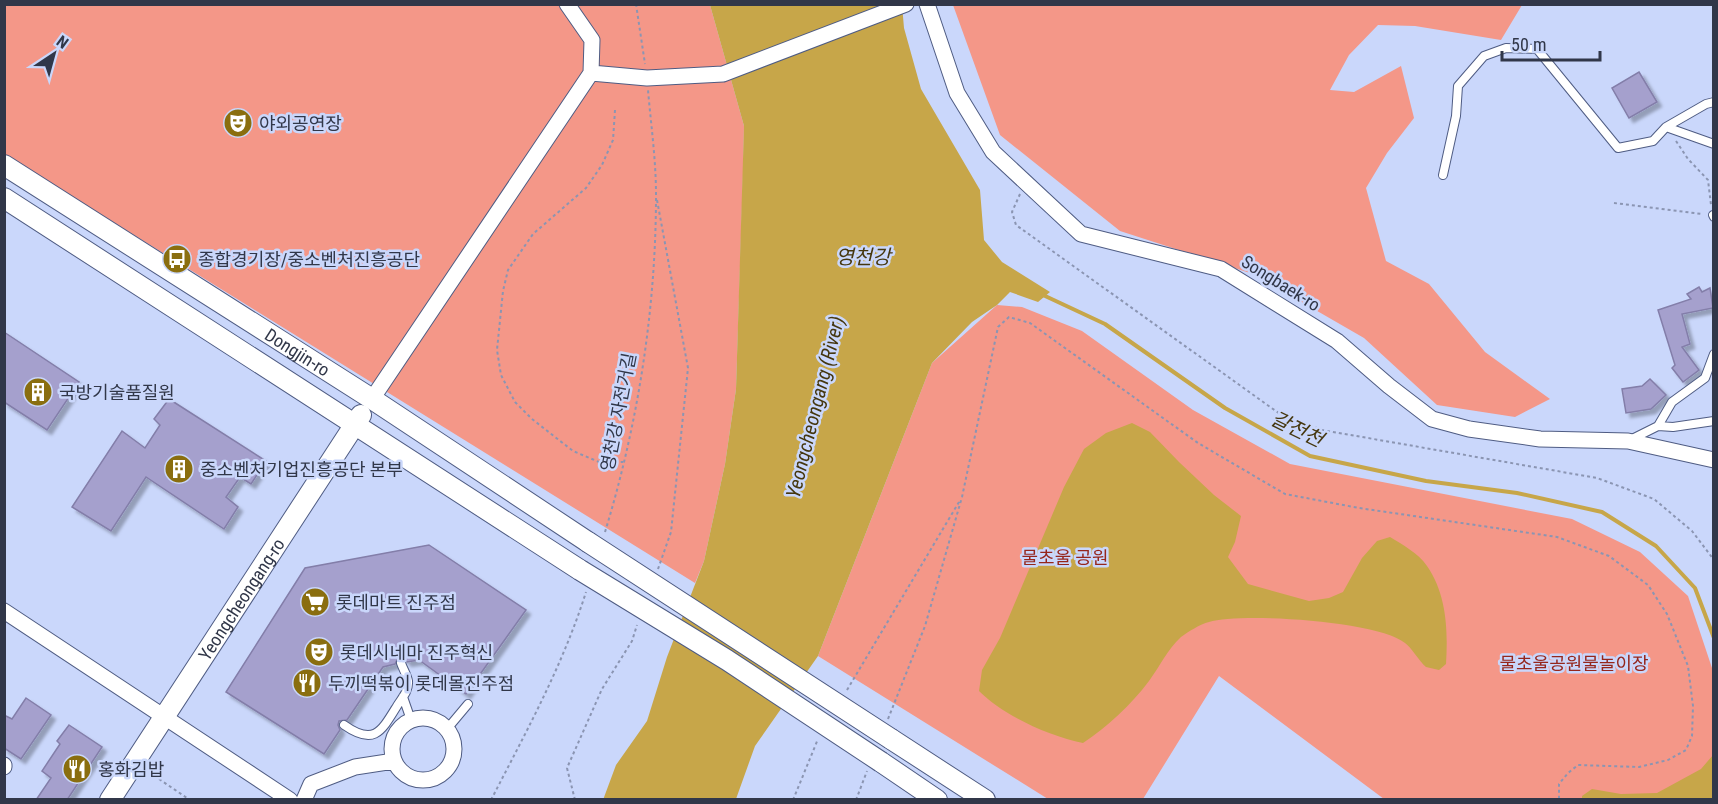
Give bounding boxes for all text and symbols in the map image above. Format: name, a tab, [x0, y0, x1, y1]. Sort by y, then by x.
north arrow	[24, 24, 84, 84]
scale bar	[1502, 24, 1600, 62]
text: N	[53, 32, 72, 53]
text: 50 m	[1511, 34, 1546, 55]
theatre icon: 야외공연장	[222, 107, 254, 139]
place label: 야외공연장	[259, 113, 342, 134]
bus stop icon: 종합경기장/중소벤처진흥공단	[161, 243, 193, 275]
water label: 영천강	[835, 245, 893, 269]
place label: 종합경기장/중소벤처진흥공단	[198, 249, 420, 270]
street label: Songbaek-ro	[1238, 251, 1324, 315]
water label: Yeongcheongang (River)	[781, 314, 849, 500]
street label: Dongjin-ro	[261, 323, 334, 380]
street label: 영천강 자전거길	[596, 351, 640, 473]
building icon: 국방기술품질원	[22, 376, 54, 408]
place label: 국방기술품질원	[59, 382, 175, 403]
water label: 갈전천	[1267, 406, 1329, 453]
building icon: 중소벤처기업진흥공단 본부	[163, 453, 195, 485]
place label: 중소벤처기업진흥공단 본부	[200, 459, 403, 480]
street label: Yeongcheongang-ro	[194, 534, 288, 664]
park label: 물초울 공원	[1022, 547, 1108, 568]
supermarket icon: 롯데마트 진주점	[299, 586, 331, 618]
place label: 롯데마트 진주점	[336, 592, 456, 613]
theatre icon: 롯데시네마 진주혁신	[303, 636, 335, 668]
place label: 롯데시네마 진주혁신	[340, 642, 493, 663]
park label: 물초울공원물놀이장	[1499, 653, 1649, 674]
restaurant icon: 두끼떡볶이 롯데몰진주점	[291, 667, 323, 699]
place label: 두끼떡볶이 롯데몰진주점	[328, 673, 514, 694]
restaurant icon: 홍화김밥	[61, 753, 93, 785]
place label: 홍화김밥	[98, 759, 164, 780]

